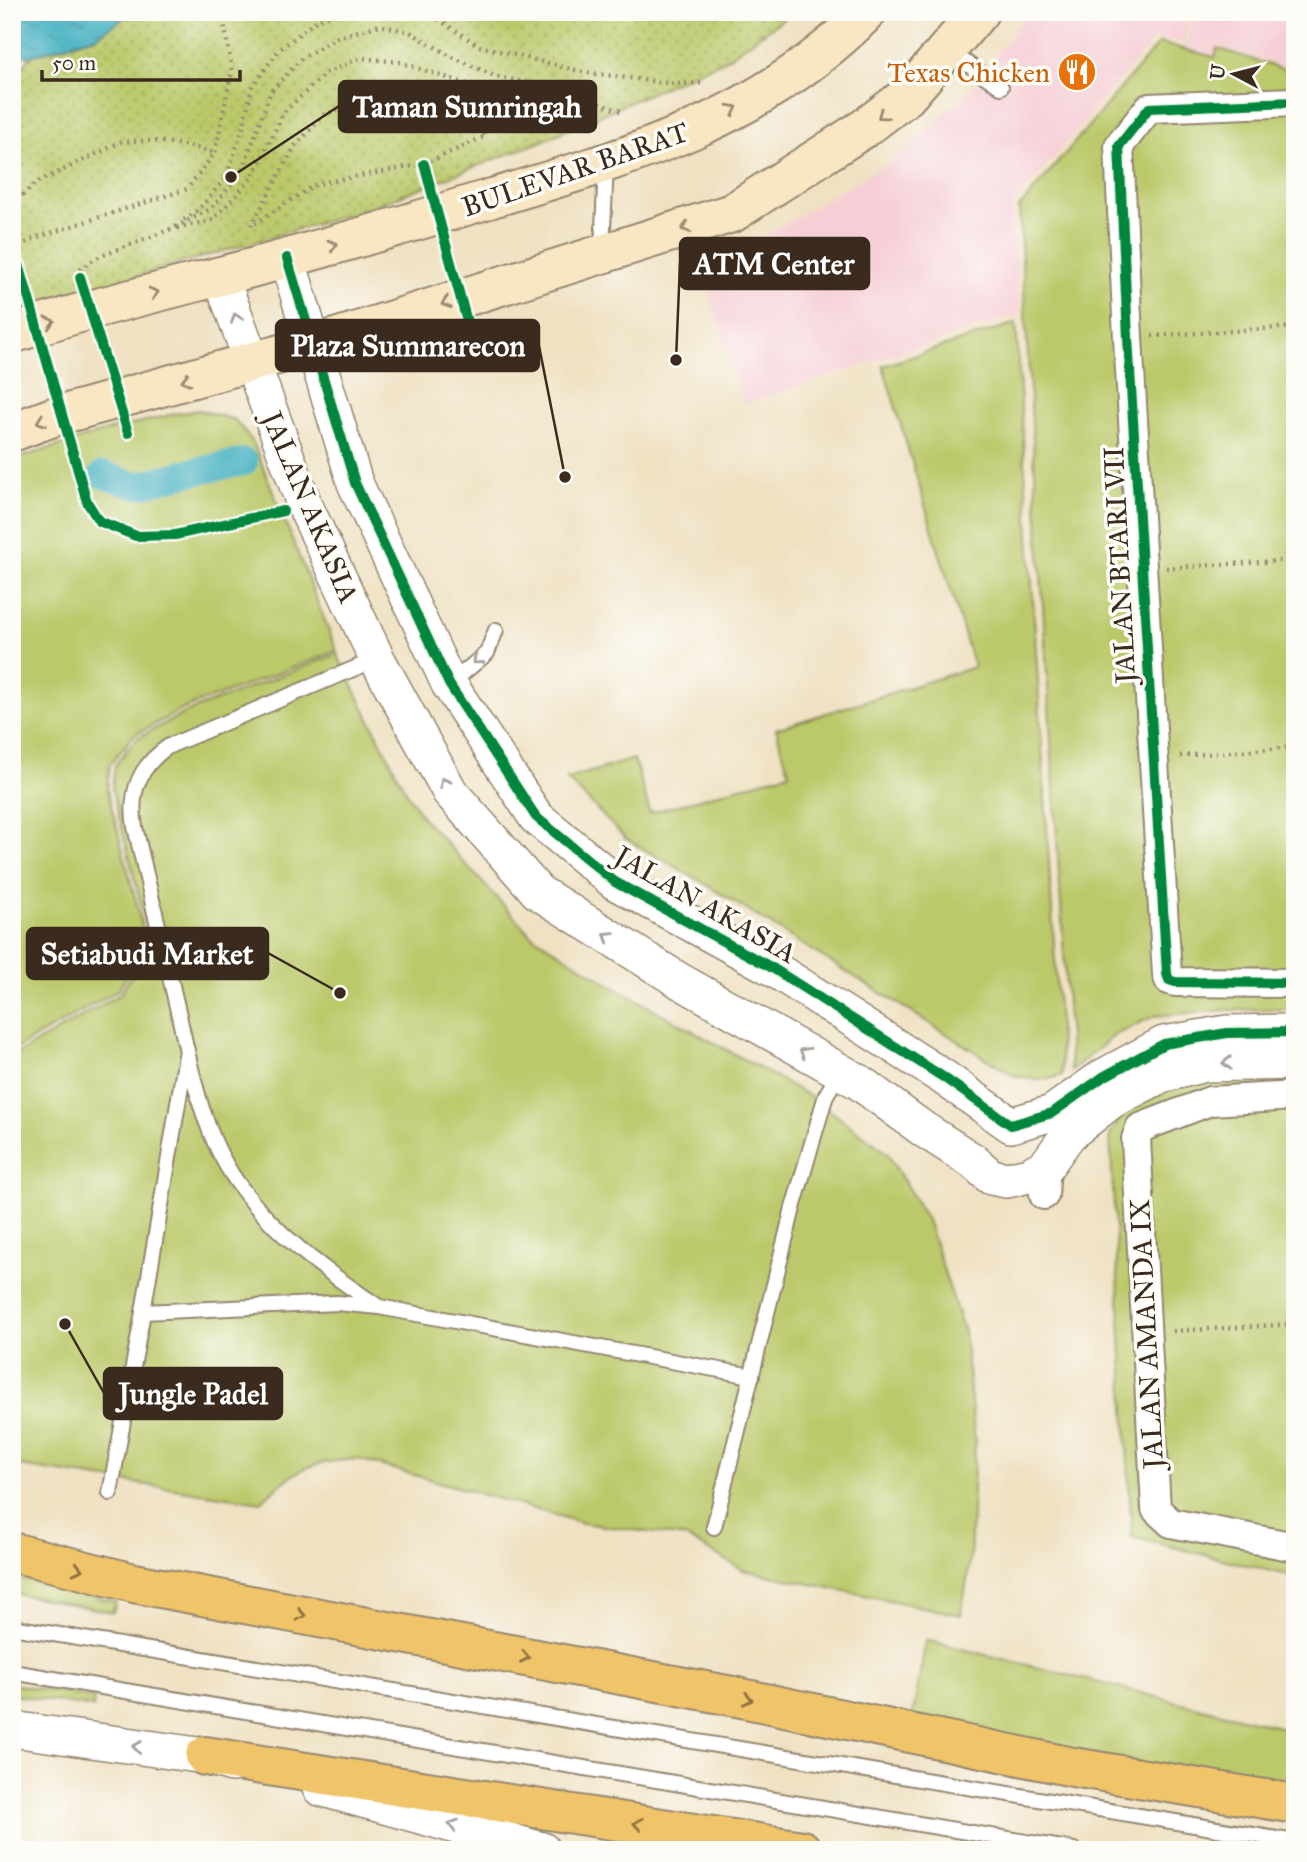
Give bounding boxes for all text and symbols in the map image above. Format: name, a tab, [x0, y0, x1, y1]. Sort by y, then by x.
scale bar	[42, 38, 240, 82]
north arrow	[1198, 38, 1268, 108]
text: 50 m	[52, 50, 97, 76]
restaurant icon: Texas Chicken	[1056, 51, 1098, 93]
place label: Texas Chicken	[887, 55, 1050, 90]
text: U	[1205, 62, 1230, 81]
callout: Taman Sumringah	[339, 81, 596, 132]
text: Taman Sumringah	[352, 89, 582, 125]
one-way arrow	[726, 104, 739, 118]
one-way arrow	[877, 106, 890, 119]
street label: BULEVAR BARAT	[457, 114, 693, 225]
one-way arrow	[681, 220, 693, 234]
callout: ATM Center	[680, 238, 869, 289]
one-way arrow	[327, 239, 339, 254]
text: ATM Center	[692, 246, 855, 282]
one-way arrow	[148, 287, 160, 301]
one-way arrow	[440, 294, 452, 309]
one-way arrow	[230, 313, 244, 325]
one-way arrow	[44, 316, 56, 330]
callout: Plaza Summarecon	[276, 320, 539, 371]
text: Plaza Summarecon	[290, 328, 526, 364]
one-way arrow	[180, 371, 192, 386]
street label: JALAN AKASIA	[253, 403, 367, 608]
one-way arrow	[35, 413, 47, 427]
street label: JALAN BTARI VII	[1096, 446, 1143, 687]
one-way arrow	[473, 652, 486, 664]
one-way arrow	[439, 777, 452, 790]
street label: JALAN AKASIA	[606, 837, 803, 971]
callout: Setiabudi Market	[27, 928, 268, 979]
one-way arrow	[603, 932, 616, 945]
text: Setiabudi Market	[41, 936, 254, 972]
one-way arrow	[799, 1047, 811, 1060]
one-way arrow	[1221, 1056, 1232, 1071]
street label: JALAN AMANDA IX	[1122, 1198, 1171, 1473]
callout: Jungle Padel	[104, 1368, 282, 1419]
text: Jungle Padel	[114, 1376, 269, 1413]
one-way arrow	[72, 1561, 84, 1575]
one-way arrow	[295, 1606, 307, 1621]
one-way arrow	[519, 1649, 531, 1664]
one-way arrow	[742, 1691, 754, 1706]
one-way arrow	[132, 1740, 143, 1755]
one-way arrow	[632, 1817, 644, 1832]
one-way arrow	[447, 1819, 459, 1833]

